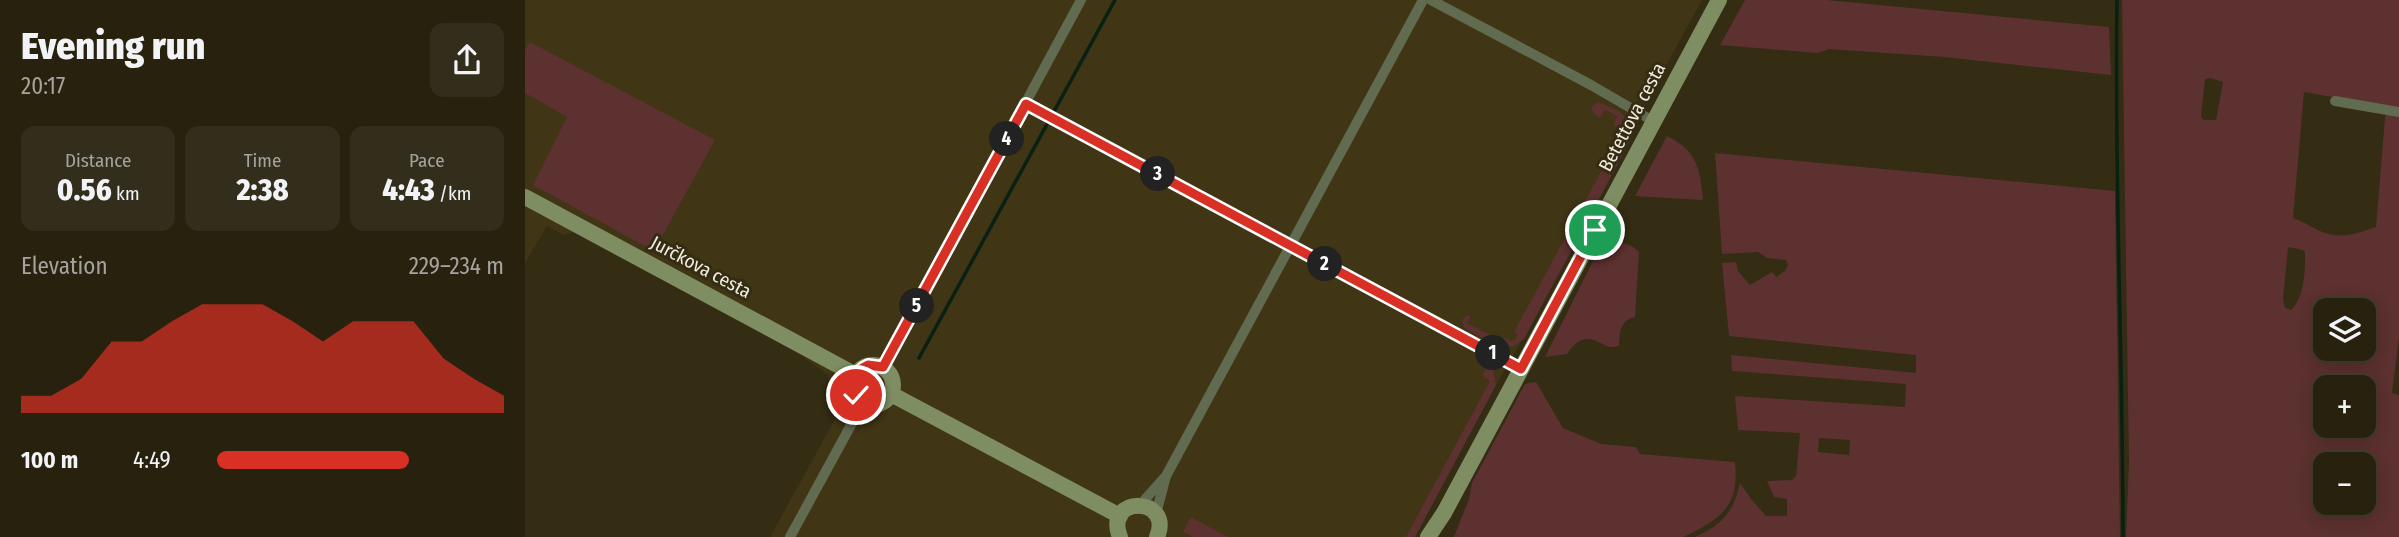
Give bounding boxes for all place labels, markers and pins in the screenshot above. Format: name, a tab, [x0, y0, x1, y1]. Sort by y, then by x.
pin: 4	[989, 122, 1025, 156]
pin: 3	[1141, 156, 1175, 192]
pin	[1565, 200, 1625, 260]
pin: 2	[1307, 246, 1343, 282]
pin: 5	[899, 288, 935, 324]
pin: 1	[1475, 336, 1511, 370]
pin	[826, 365, 886, 425]

